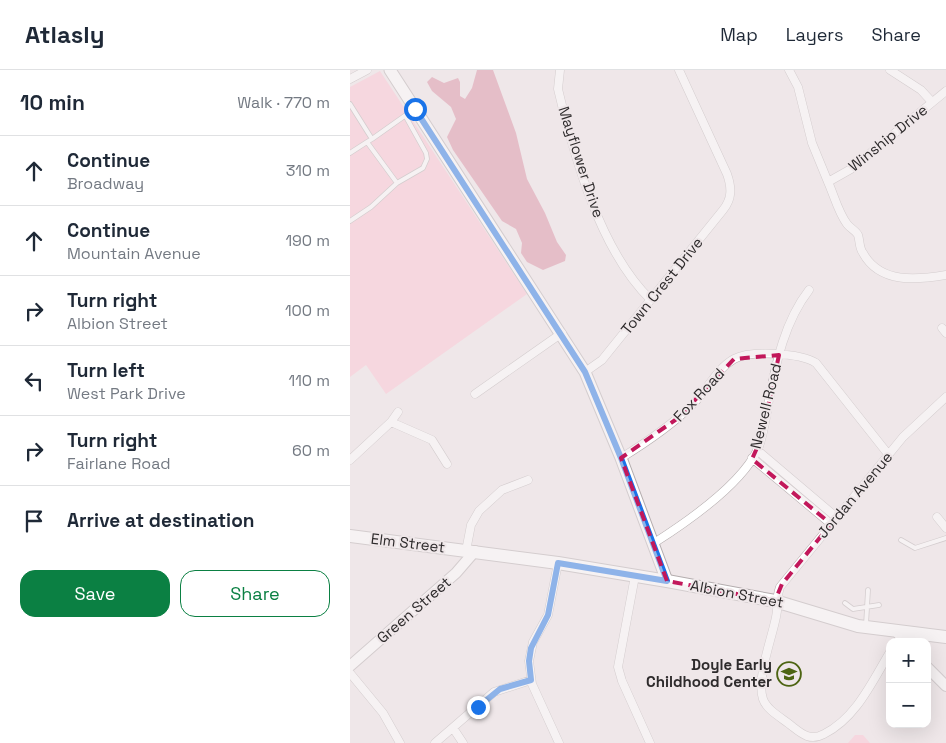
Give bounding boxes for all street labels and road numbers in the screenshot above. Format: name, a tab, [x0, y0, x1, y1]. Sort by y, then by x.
street label: Winship Drive	[844, 100, 931, 175]
street label: Mayflower Drive	[555, 104, 608, 220]
street label: Town Crest Drive	[617, 233, 707, 338]
street label: Newell Road	[746, 361, 785, 451]
street label: Fox Road	[669, 364, 728, 425]
street label: Jordan Avenue	[813, 447, 896, 542]
street label: Elm Street	[370, 529, 446, 556]
street label: Green Street	[373, 572, 455, 647]
street label: Albion Street	[689, 575, 785, 612]

